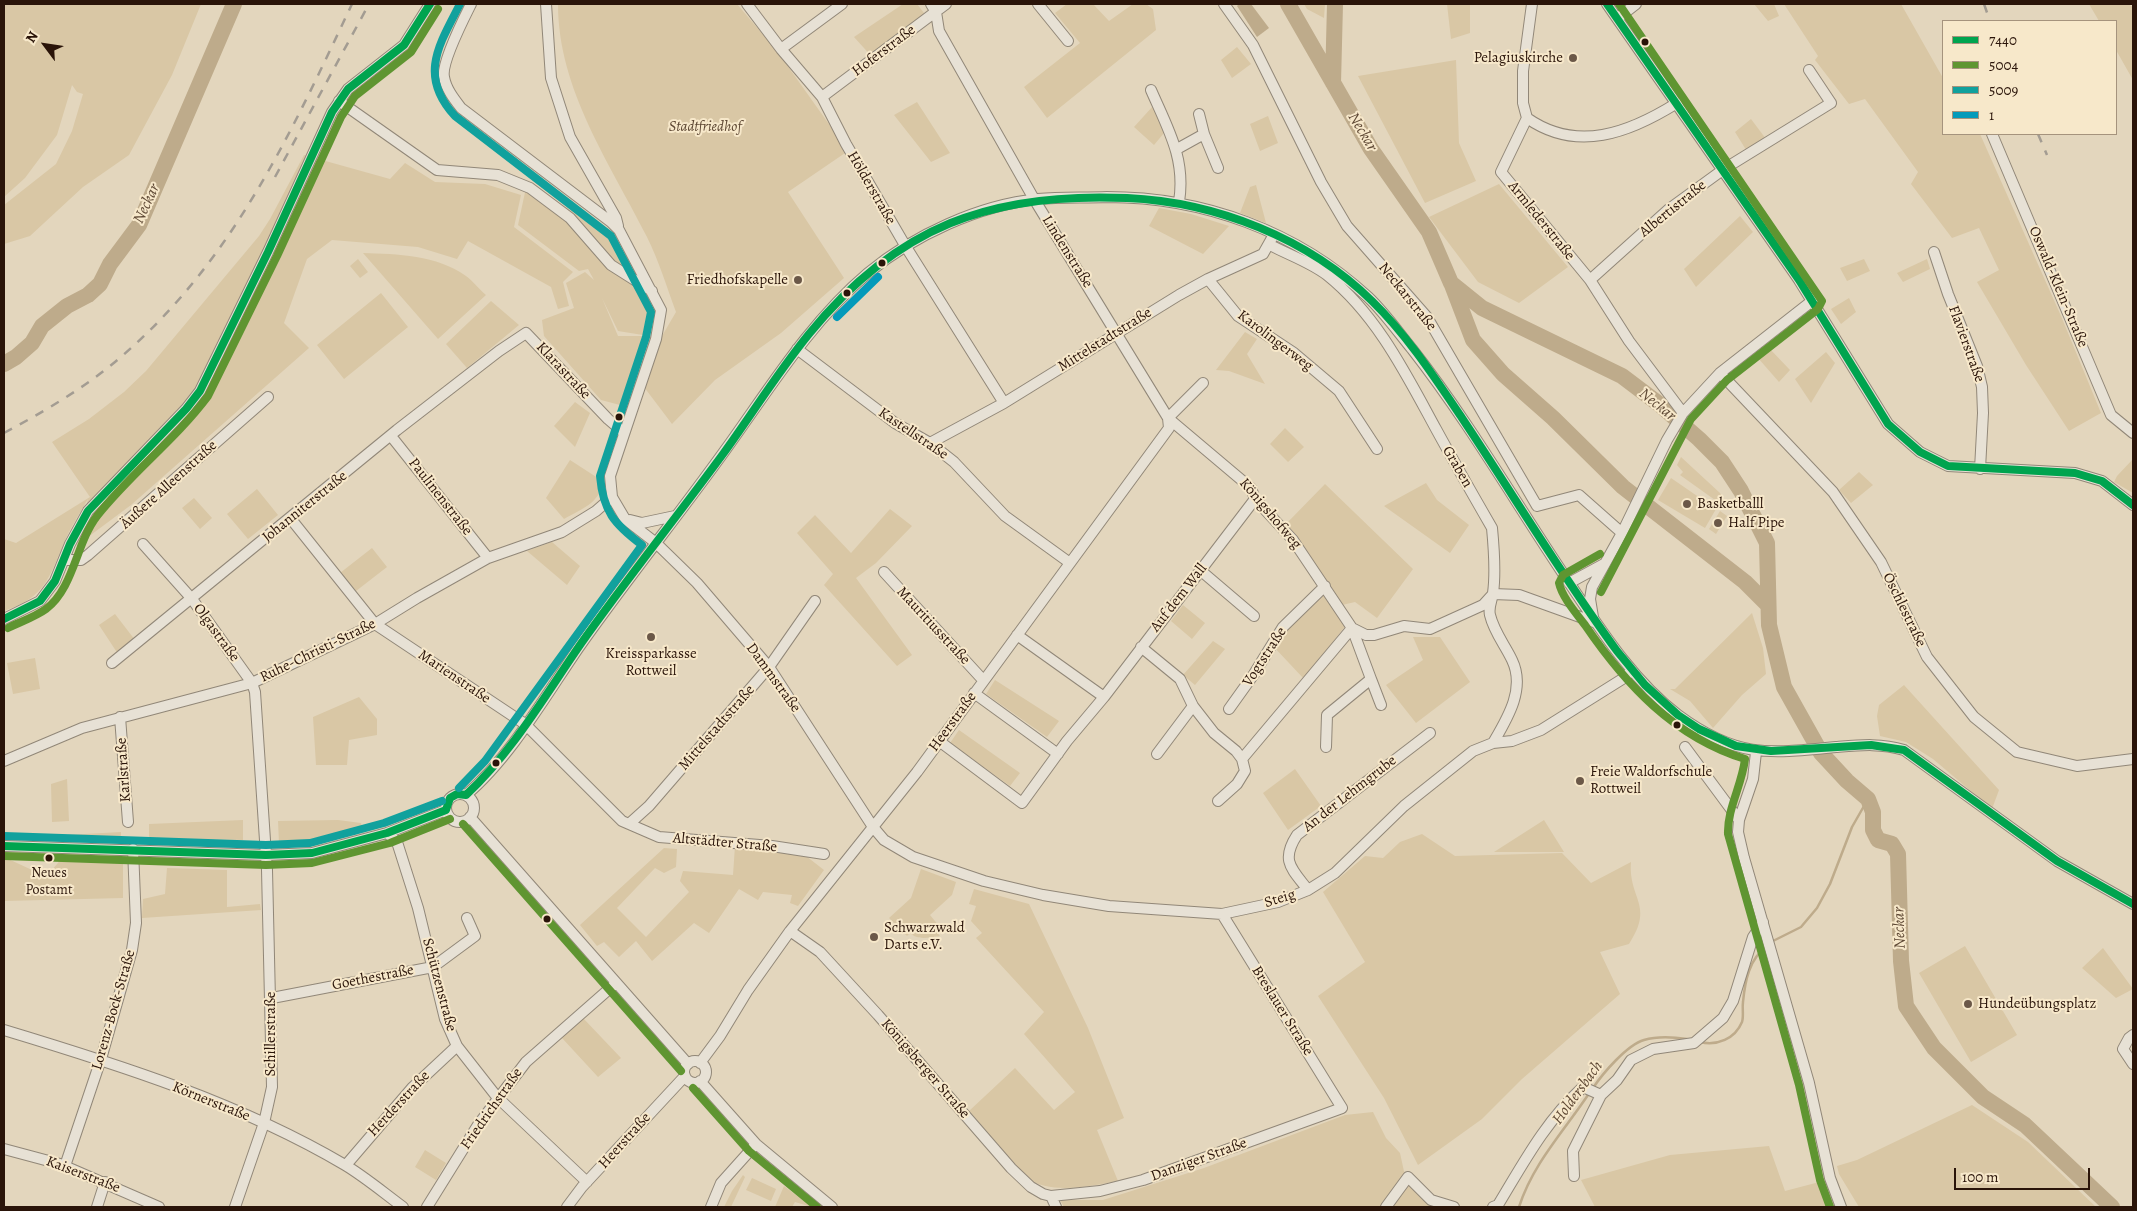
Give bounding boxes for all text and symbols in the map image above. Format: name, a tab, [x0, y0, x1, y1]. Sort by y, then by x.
north arrow	[20, 20, 70, 70]
legend	[1942, 20, 2117, 135]
street label: Hoferstraße	[849, 21, 919, 81]
text: N	[21, 28, 42, 46]
text: 7440	[1989, 30, 2017, 50]
unlabelled marker	[1640, 37, 1650, 47]
place label: Pelagiuskirche	[1474, 49, 1563, 67]
marker: Pelagiuskirche	[1567, 52, 1579, 64]
text: 5004	[1989, 55, 2018, 75]
text: 5009	[1989, 80, 2018, 100]
text: 1	[1989, 105, 1994, 125]
water label: Neckar	[1343, 109, 1381, 155]
park label: Stadtfriedhof	[669, 118, 741, 136]
street label: Hölderstraße	[843, 148, 899, 228]
street label: Albertistraße	[1636, 177, 1710, 241]
street label: Armlederstraße	[1504, 178, 1578, 264]
water label: Neckar	[129, 181, 165, 227]
street label: Lindenstraße	[1038, 212, 1096, 292]
street label: Oswald-Klein-Straße	[2024, 224, 2092, 350]
unlabelled marker	[877, 258, 887, 268]
street label: Neckarstraße	[1374, 259, 1440, 335]
place label: Friedhofskapelle	[687, 271, 788, 289]
marker: Friedhofskapelle	[792, 274, 804, 286]
unlabelled marker	[842, 288, 852, 298]
street label: Flavierstraße	[1944, 303, 1988, 385]
street label: Mittelstadtstraße	[1055, 304, 1155, 376]
street label: Karolingerweg	[1234, 307, 1316, 375]
street label: Klarastraße	[532, 339, 594, 403]
water label: Neckar	[1635, 384, 1679, 426]
street label: Kastellstraße	[875, 404, 951, 464]
unlabelled marker	[614, 412, 624, 422]
street label: Äußere Alleenstraße	[117, 437, 221, 533]
street label: Graben	[1438, 443, 1476, 491]
street label: Paulinenstraße	[404, 455, 476, 539]
street label: Johanniterstraße	[259, 467, 351, 547]
street label: Königshofweg	[1235, 475, 1305, 553]
place label: Basketballl	[1697, 495, 1763, 513]
marker: Basketballl	[1681, 498, 1693, 510]
place label: Half Pipe	[1728, 514, 1785, 532]
marker: Half Pipe	[1712, 517, 1724, 529]
street label: Auf dem Wall	[1147, 560, 1211, 636]
street label: Öschlestraße	[1878, 570, 1930, 650]
street label: Mauritiusstraße	[892, 583, 974, 669]
street label: Olgastraße	[189, 600, 243, 666]
street label: Ruhe-Christi-Straße	[257, 615, 379, 687]
street label: Vogtstraße	[1239, 624, 1291, 690]
marker: Kreissparkasse Rottweil	[645, 631, 657, 643]
street label: Dammstraße	[742, 640, 804, 716]
place label: Kreissparkasse Rottweil	[605, 645, 697, 680]
street label: Marienstraße	[414, 646, 494, 708]
street label: Mittelstadtstraße	[675, 682, 759, 774]
street label: Heerstraße	[925, 689, 981, 755]
unlabelled marker	[1672, 720, 1682, 730]
street label: Karlstraße	[113, 737, 135, 803]
street label: An der Lehmgrube	[1300, 752, 1400, 836]
unlabelled marker	[491, 758, 501, 768]
place label: Freie Waldorfschule Rottweil	[1590, 763, 1712, 798]
marker: Freie Waldorfschule Rottweil	[1574, 775, 1586, 787]
street label: Altstädter Straße	[672, 829, 778, 857]
marker: Neues Postamt	[44, 853, 54, 863]
place label: Neues Postamt	[25, 866, 73, 899]
street label: Steig	[1262, 886, 1298, 912]
water label: Neckar	[1890, 907, 1910, 949]
unlabelled marker	[542, 914, 552, 924]
place label: Schwarzwald Darts e.V.	[884, 919, 965, 954]
marker: Schwarzwald Darts e.V.	[868, 931, 880, 943]
street label: Schützenstraße	[418, 936, 460, 1034]
street label: Lorenz-Bock-Straße	[88, 948, 140, 1072]
street label: Goethestraße	[331, 961, 415, 995]
street label: Breslauer Straße	[1247, 963, 1317, 1059]
street label: Schillerstraße	[262, 991, 280, 1077]
place label: Hundeübungsplatz	[1978, 995, 2096, 1013]
marker: Hundeübungsplatz	[1962, 998, 1974, 1010]
street label: Königsberger Straße	[877, 1015, 973, 1123]
water label: Holdersbach	[1549, 1057, 1607, 1129]
street label: Friedrichstraße	[457, 1065, 527, 1153]
street label: Herderstraße	[364, 1068, 434, 1140]
street label: Körnerstraße	[170, 1078, 252, 1126]
street label: Heerstraße	[595, 1109, 655, 1173]
street label: Danziger Straße	[1149, 1134, 1249, 1186]
street label: Kaiserstraße	[43, 1153, 123, 1197]
scale bar	[1957, 1158, 2093, 1190]
text: 100 m	[1962, 1167, 1999, 1187]

